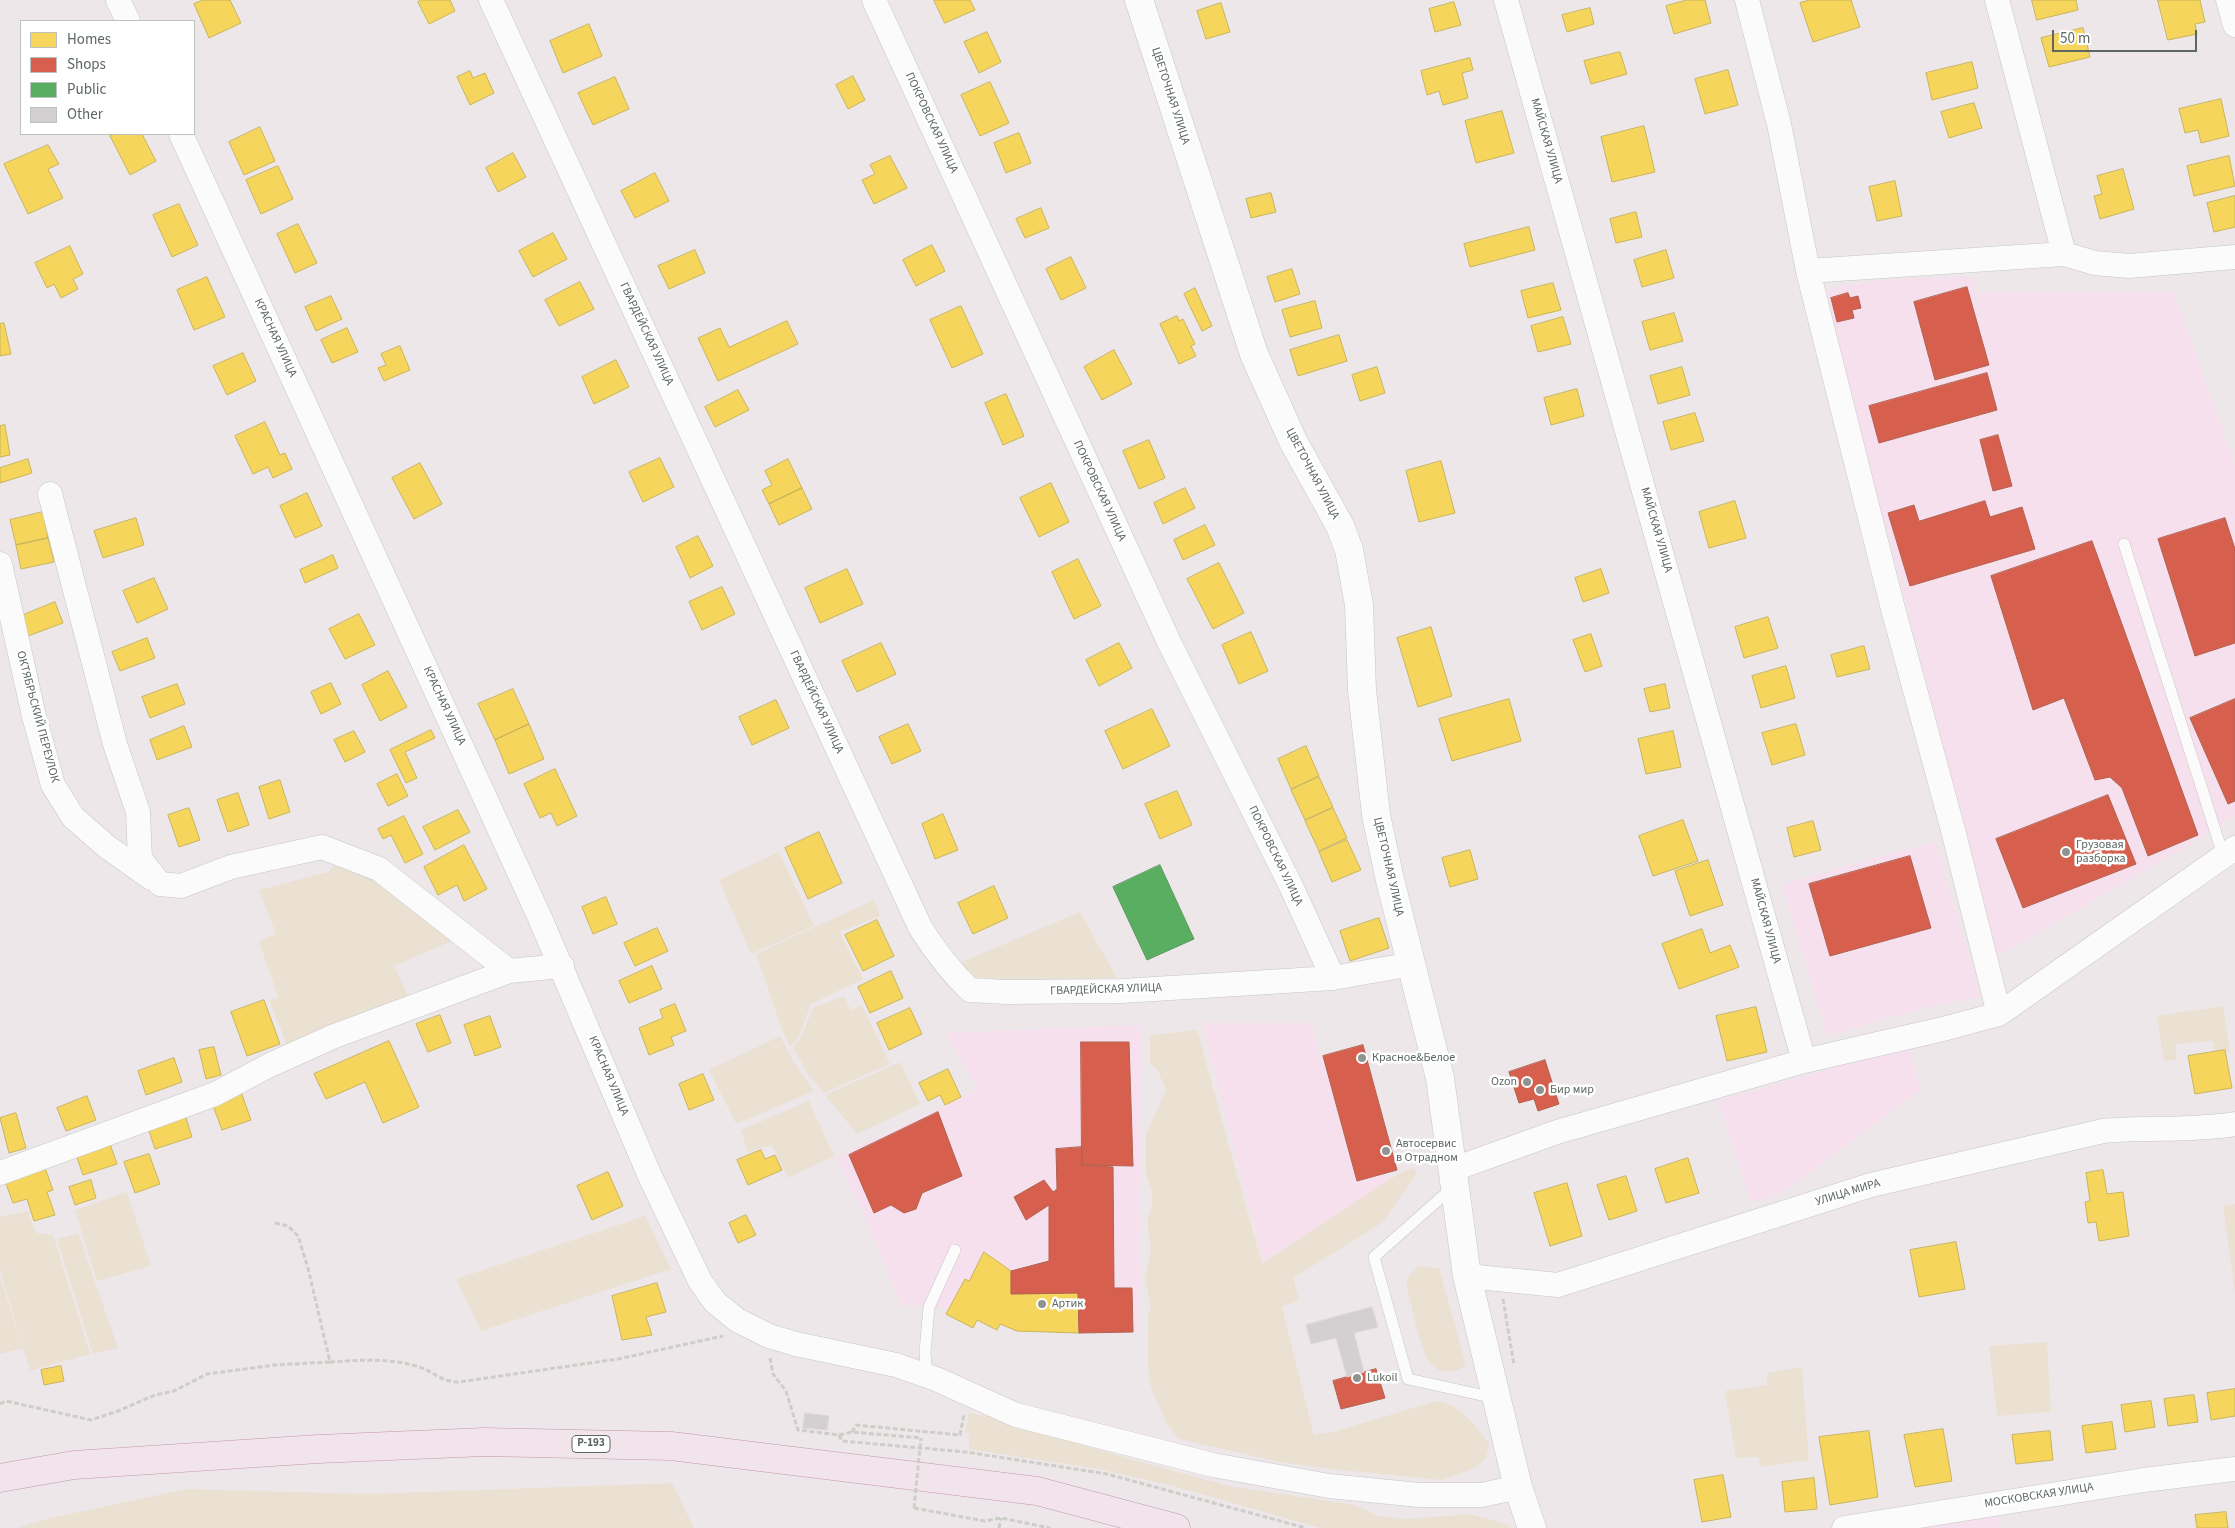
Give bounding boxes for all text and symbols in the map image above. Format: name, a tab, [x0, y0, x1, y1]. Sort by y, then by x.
legend	[20, 20, 195, 135]
scale bar	[2055, 20, 2200, 52]
text: 50 m	[2060, 28, 2090, 49]
text: Homes	[67, 29, 111, 50]
street label: ЦВЕТОЧНАЯ УЛИЦА	[1148, 46, 1192, 146]
text: Shops	[67, 54, 106, 75]
street label: ПОКРОВСКАЯ УЛИЦА	[901, 70, 961, 176]
text: Public	[67, 79, 106, 100]
street label: МАЙСКАЯ УЛИЦА	[1527, 97, 1565, 185]
text: Other	[67, 104, 103, 125]
street label: ГВАРДЕЙСКАЯ УЛИЦА	[616, 280, 676, 388]
street label: КРАСНАЯ УЛИЦА	[250, 296, 300, 380]
street label: ЦВЕТОЧНАЯ УЛИЦА	[1282, 426, 1342, 522]
street label: ПОКРОВСКАЯ УЛИЦА	[1069, 438, 1129, 544]
street label: МАЙСКАЯ УЛИЦА	[1637, 486, 1675, 574]
street label: ГВАРДЕЙСКАЯ УЛИЦА	[786, 648, 846, 756]
street label: ОКТЯБРЬСКИЙ ПЕРЕУЛОК	[12, 650, 62, 784]
street label: КРАСНАЯ УЛИЦА	[419, 664, 469, 748]
street label: ПОКРОВСКАЯ УЛИЦА	[1245, 804, 1305, 908]
street label: ЦВЕТОЧНАЯ УЛИЦА	[1370, 816, 1406, 918]
place label: Грузовая разборка	[2076, 838, 2126, 866]
marker: Грузовая разборка	[2060, 846, 2072, 858]
street label: МАЙСКАЯ УЛИЦА	[1747, 877, 1783, 965]
street label: ГВАРДЕЙСКАЯ УЛИЦА	[1050, 981, 1162, 999]
street label: КРАСНАЯ УЛИЦА	[585, 1034, 631, 1118]
place label: Красное&Белое	[1372, 1051, 1455, 1065]
marker: Красное&Белое	[1356, 1052, 1368, 1064]
place label: Ozon	[1491, 1075, 1517, 1089]
marker: Ozon	[1521, 1076, 1533, 1088]
place label: Бир мир	[1550, 1083, 1594, 1097]
marker: Бир мир	[1534, 1084, 1546, 1096]
place label: Автосервис в Отрадном	[1396, 1137, 1458, 1165]
marker: Автосервис в Отрадном	[1380, 1145, 1392, 1157]
street label: УЛИЦА МИРА	[1814, 1176, 1882, 1210]
place label: Артик	[1052, 1297, 1083, 1311]
marker: Артик	[1036, 1298, 1048, 1310]
place label: Lukoil	[1367, 1371, 1397, 1385]
marker: Lukoil	[1351, 1372, 1363, 1384]
road number: Р-193	[572, 1436, 610, 1452]
street label: МОСКОВСКАЯ УЛИЦА	[1983, 1480, 2095, 1512]

